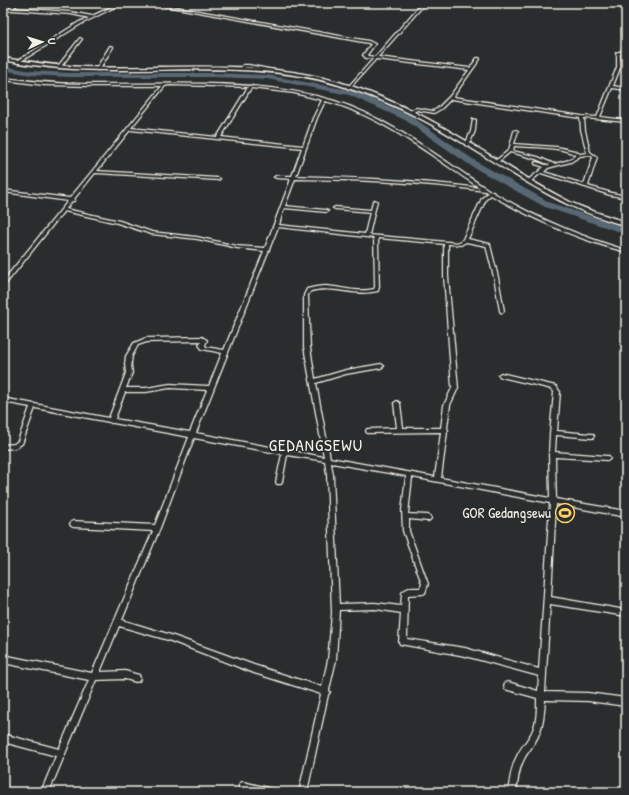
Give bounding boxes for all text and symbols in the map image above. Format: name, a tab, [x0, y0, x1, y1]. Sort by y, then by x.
north arrow	[22, 22, 62, 62]
text: U	[45, 38, 59, 45]
district label: GEDANGSEWU	[269, 433, 363, 456]
place label: GOR Gedangsewu	[462, 502, 551, 523]
sports icon: GOR Gedangsewu	[554, 502, 576, 524]

